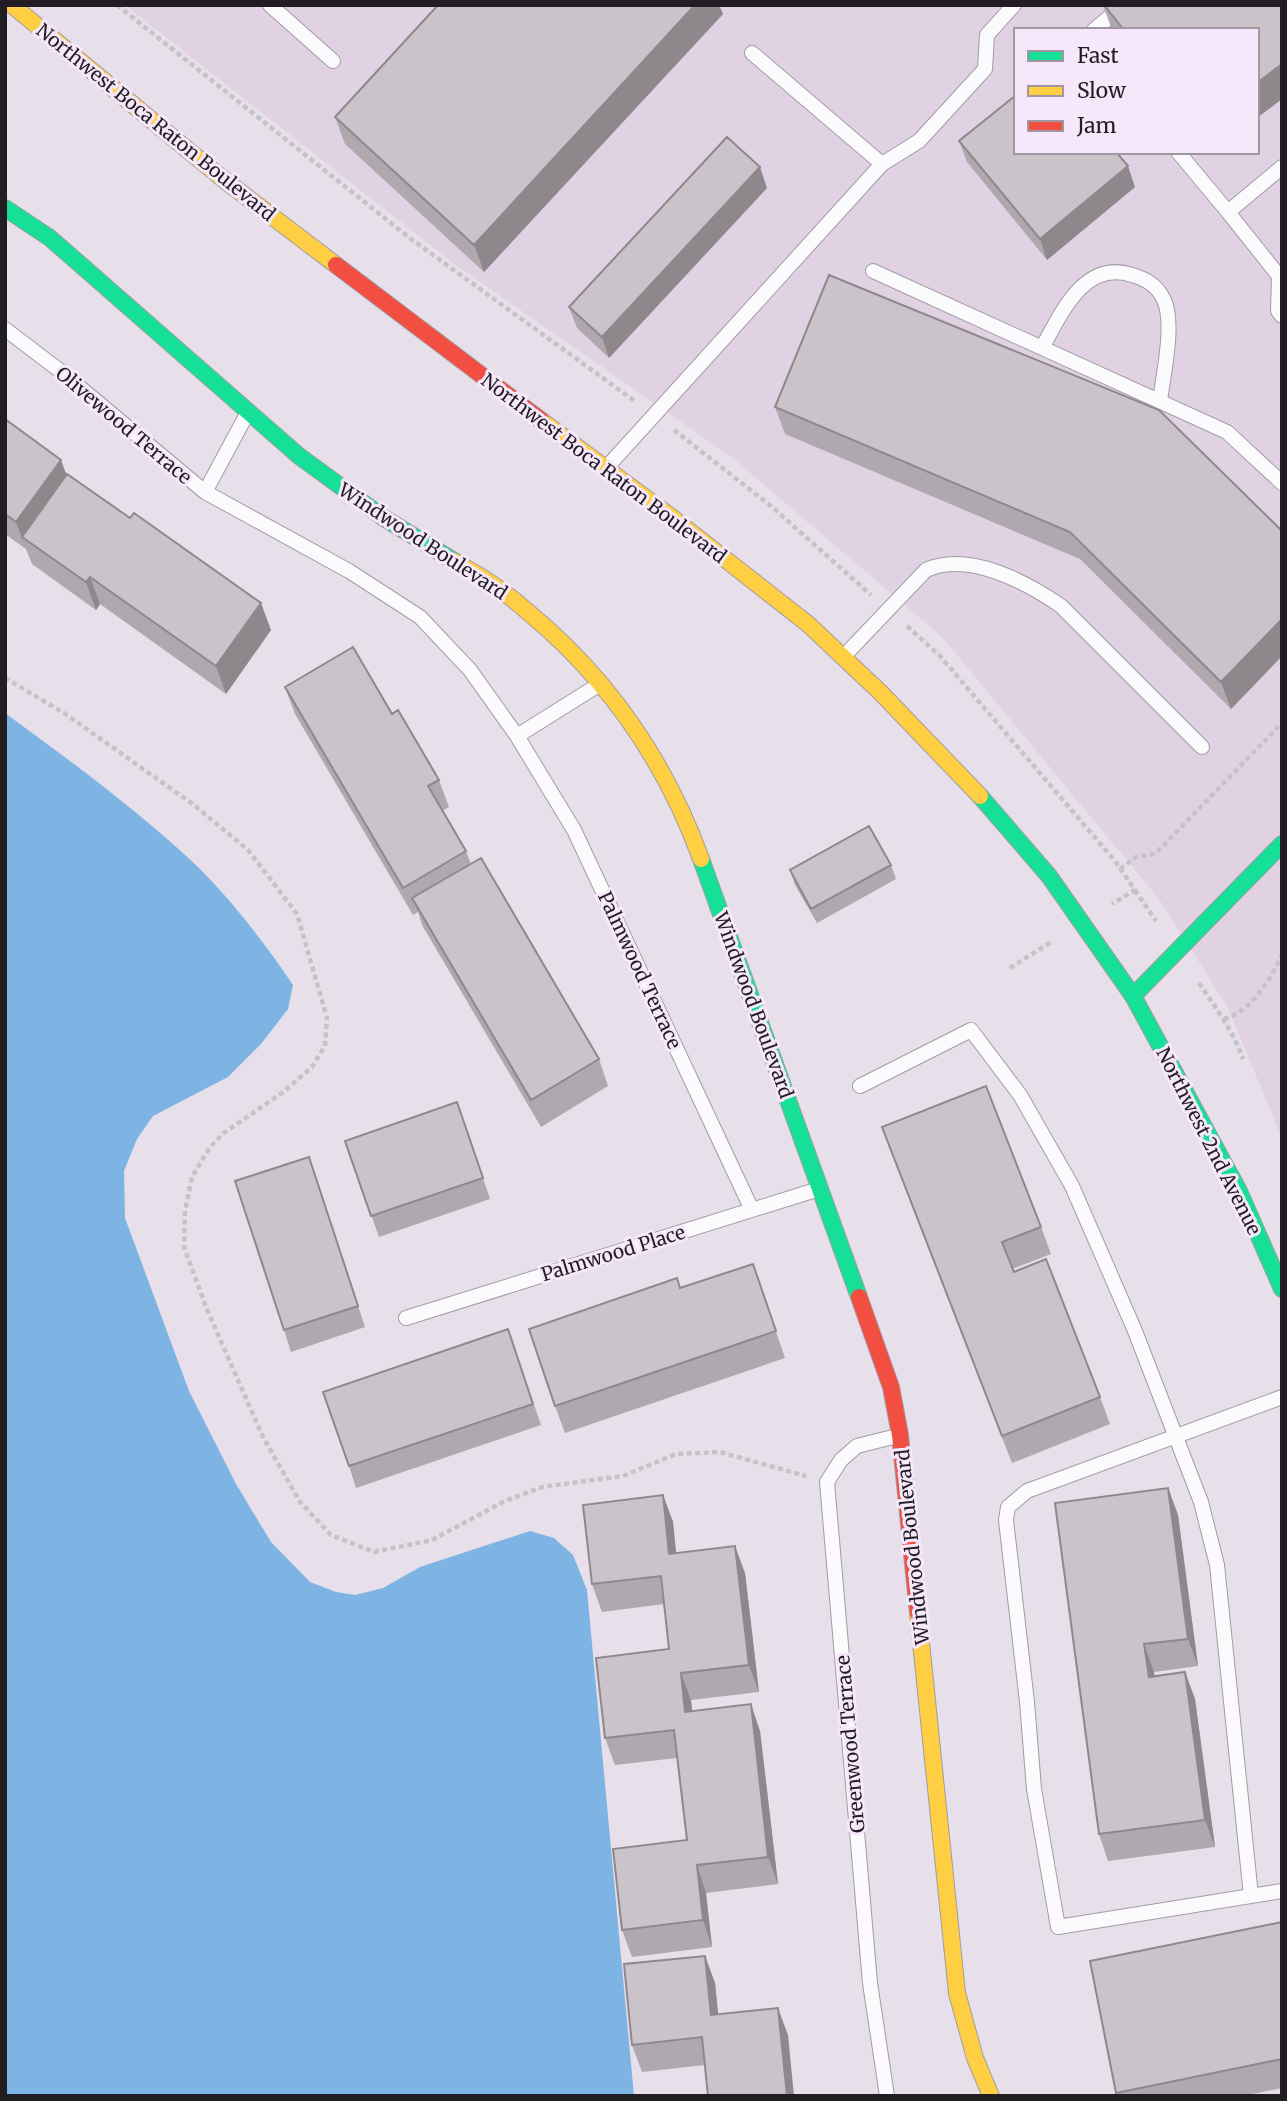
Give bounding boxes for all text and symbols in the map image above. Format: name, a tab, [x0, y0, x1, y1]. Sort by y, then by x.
street label: Northwest Boca Raton Boulevard	[32, 18, 280, 226]
legend	[1014, 28, 1259, 154]
text: Fast	[1077, 42, 1119, 69]
text: Slow	[1077, 77, 1126, 104]
text: Jam	[1076, 112, 1116, 139]
street label: Olivewood Terrace	[51, 361, 197, 489]
street label: Northwest Boca Raton Boulevard	[477, 368, 731, 568]
street label: Windwood Boulevard	[333, 477, 512, 605]
street label: Palmwood Terrace	[593, 888, 687, 1053]
street label: Windwood Boulevard	[709, 908, 799, 1101]
street label: Northwest 2nd Avenue	[1151, 1043, 1267, 1239]
street label: Palmwood Place	[538, 1220, 688, 1286]
street label: Windwood Boulevard	[890, 1448, 934, 1647]
street label: Greenwood Terrace	[830, 1654, 870, 1834]

